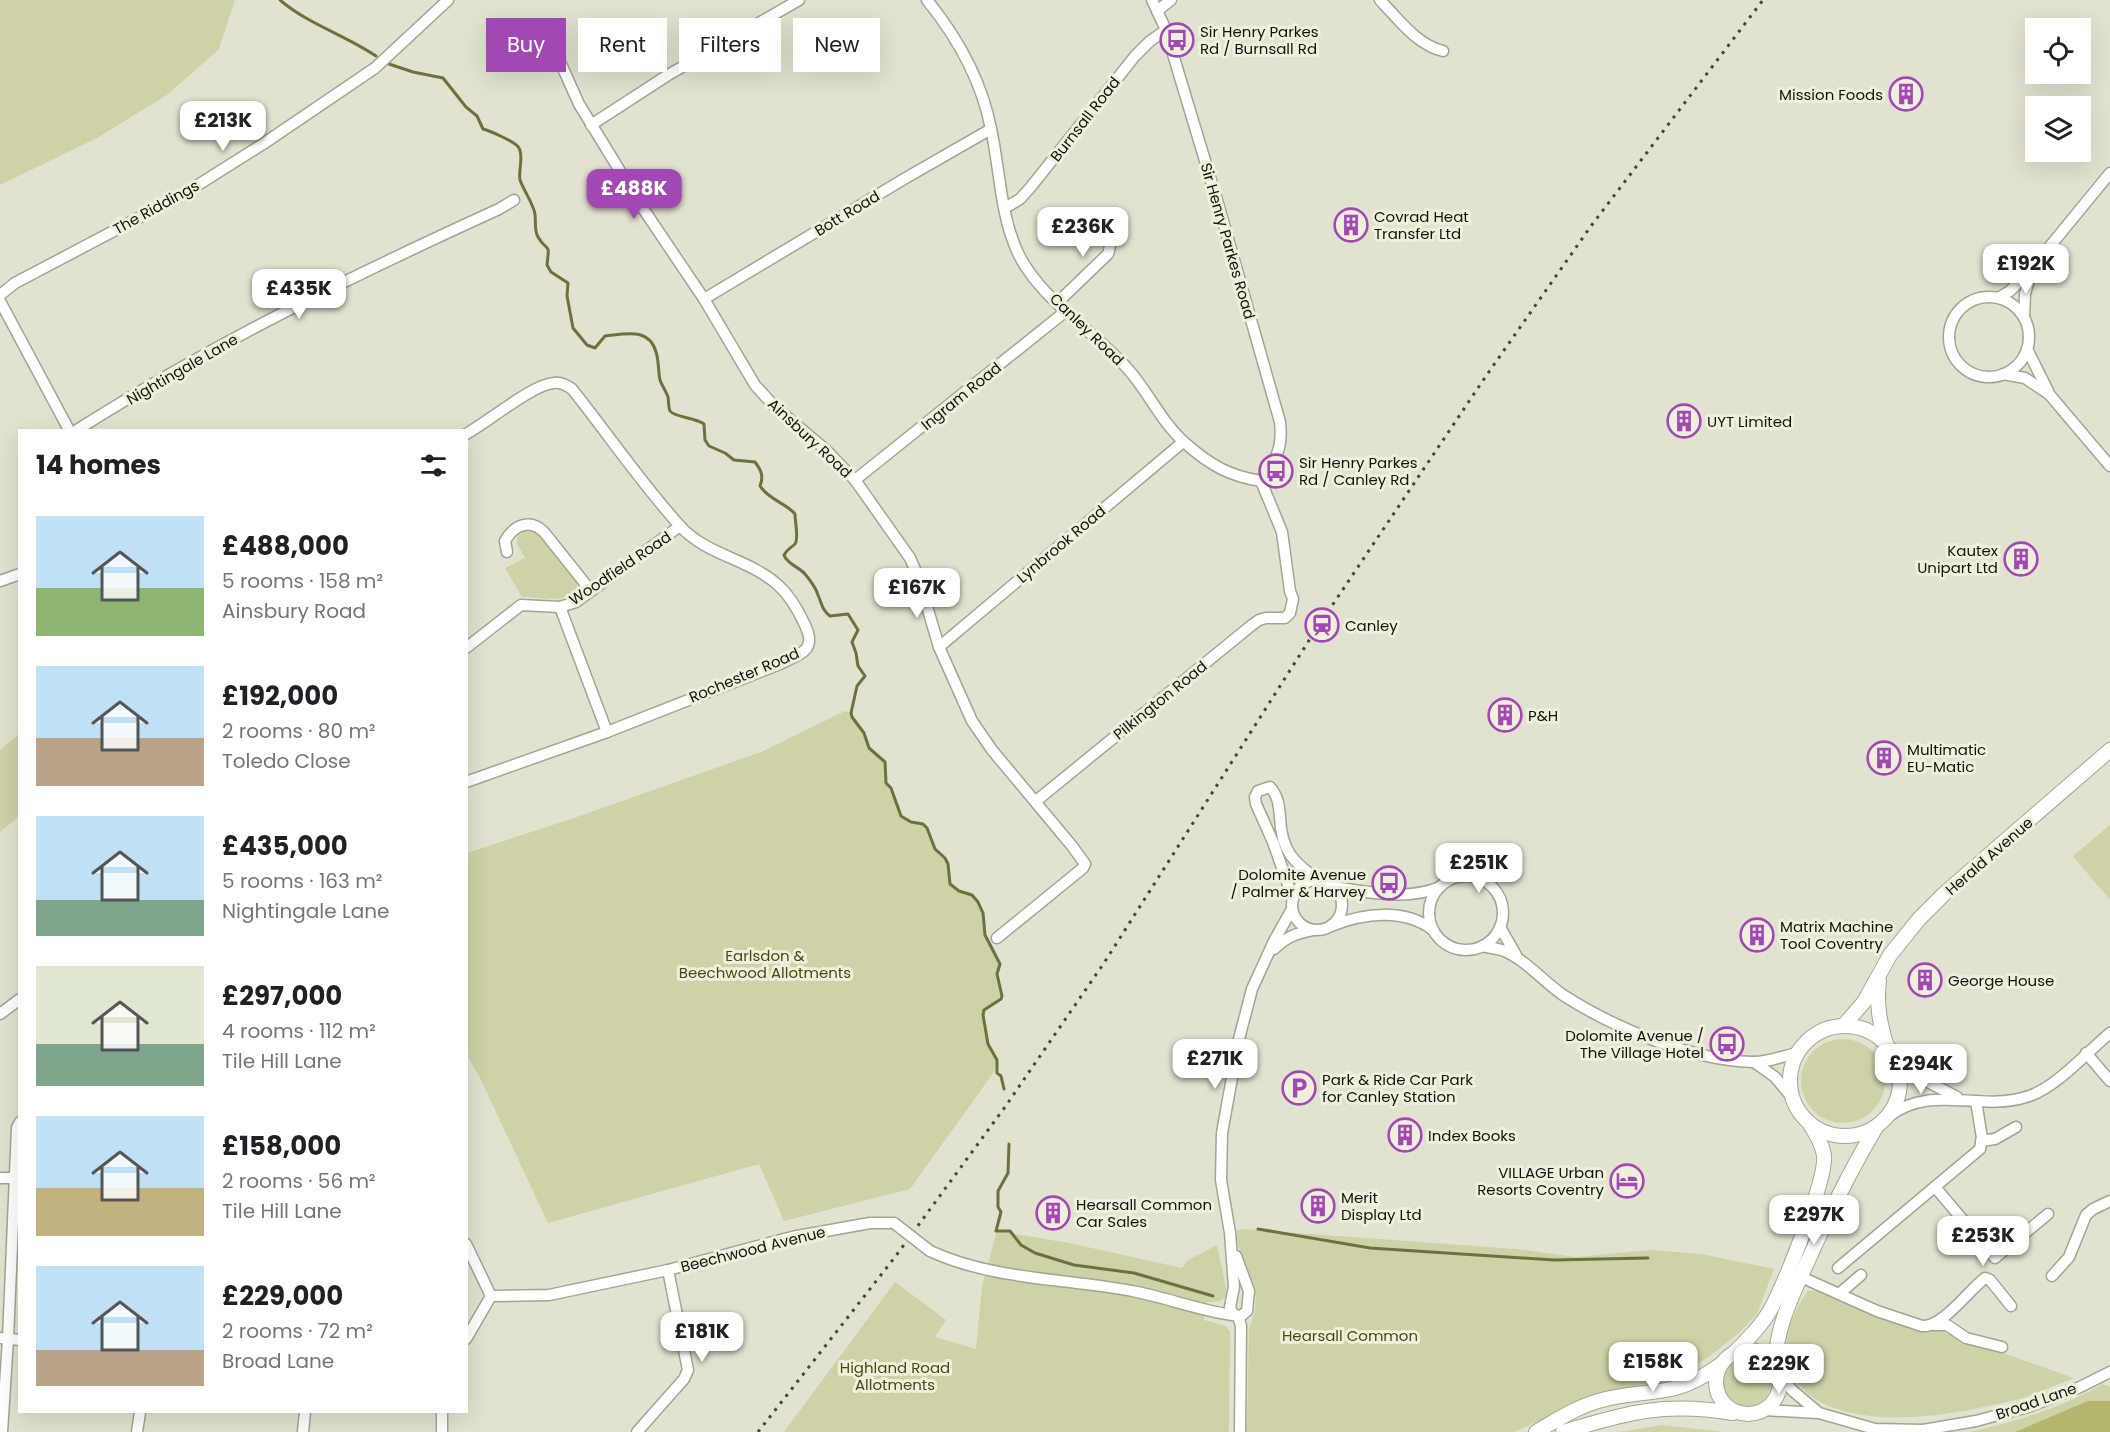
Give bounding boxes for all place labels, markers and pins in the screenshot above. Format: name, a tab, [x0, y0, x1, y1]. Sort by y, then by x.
place label: Sir Henry Parkes Rd / Burnsall Rd	[1200, 21, 1319, 59]
bus stop icon: Sir Henry Parkes Rd / Burnsall Rd	[1159, 22, 1195, 58]
building icon: Mission Foods	[1888, 76, 1924, 112]
place label: Mission Foods	[1779, 84, 1883, 105]
pin: £213K	[181, 101, 265, 152]
pin: £488K	[592, 169, 676, 220]
place label: Covrad Heat Transfer Ltd	[1374, 206, 1469, 244]
pin: £236K	[1041, 207, 1125, 258]
building icon: Covrad Heat Transfer Ltd	[1333, 207, 1369, 243]
pin: £192K	[1984, 244, 2068, 295]
pin: £435K	[257, 269, 341, 320]
building icon: UYT Limited	[1666, 403, 1702, 439]
place label: UYT Limited	[1707, 411, 1792, 432]
place label: Sir Henry Parkes Rd / Canley Rd	[1299, 452, 1418, 490]
bus stop icon: Sir Henry Parkes Rd / Canley Rd	[1258, 453, 1294, 489]
place label: Kautex Unipart Ltd	[1917, 540, 1998, 578]
building icon: Kautex Unipart Ltd	[2003, 541, 2039, 577]
pin: £167K	[875, 568, 959, 619]
station icon: Canley	[1304, 607, 1340, 643]
place label: Canley	[1345, 615, 1398, 636]
building icon: P&H	[1487, 697, 1523, 733]
place label: P&H	[1528, 705, 1558, 726]
place label: Multimatic EU-Matic	[1907, 739, 1986, 777]
building icon: Multimatic EU-Matic	[1866, 740, 1902, 776]
pin: £251K	[1437, 843, 1521, 894]
place label: Dolomite Avenue / Palmer & Harvey	[1231, 864, 1367, 902]
bus stop icon: Dolomite Avenue / Palmer & Harvey	[1371, 865, 1407, 901]
place label: Matrix Machine Tool Coventry	[1780, 916, 1893, 954]
building icon: Matrix Machine Tool Coventry	[1739, 917, 1775, 953]
building icon: George House	[1907, 962, 1943, 998]
place label: George House	[1948, 970, 2054, 991]
place label: Dolomite Avenue / The Village Hotel	[1565, 1025, 1704, 1063]
bus stop icon: Dolomite Avenue / The Village Hotel	[1709, 1026, 1745, 1062]
pin: £271K	[1173, 1039, 1257, 1090]
pin: £294K	[1879, 1044, 1963, 1095]
place label: Park & Ride Car Park for Canley Station	[1322, 1069, 1473, 1107]
parking icon: Park & Ride Car Park for Canley Station	[1281, 1070, 1317, 1106]
building icon: Index Books	[1387, 1117, 1423, 1153]
place label: Index Books	[1428, 1125, 1516, 1146]
place label: VILLAGE Urban Resorts Coventry	[1477, 1162, 1605, 1200]
hotel icon: VILLAGE Urban Resorts Coventry	[1609, 1163, 1645, 1199]
place label: Merit Display Ltd	[1341, 1187, 1422, 1225]
building icon: Merit Display Ltd	[1300, 1188, 1336, 1224]
place label: Hearsall Common Car Sales	[1076, 1194, 1212, 1232]
building icon: Hearsall Common Car Sales	[1035, 1195, 1071, 1231]
pin: £297K	[1772, 1195, 1856, 1246]
pin: £253K	[1941, 1216, 2025, 1267]
pin: £181K	[660, 1312, 744, 1363]
pin: £158K	[1611, 1342, 1695, 1393]
pin: £229K	[1737, 1344, 1821, 1395]

